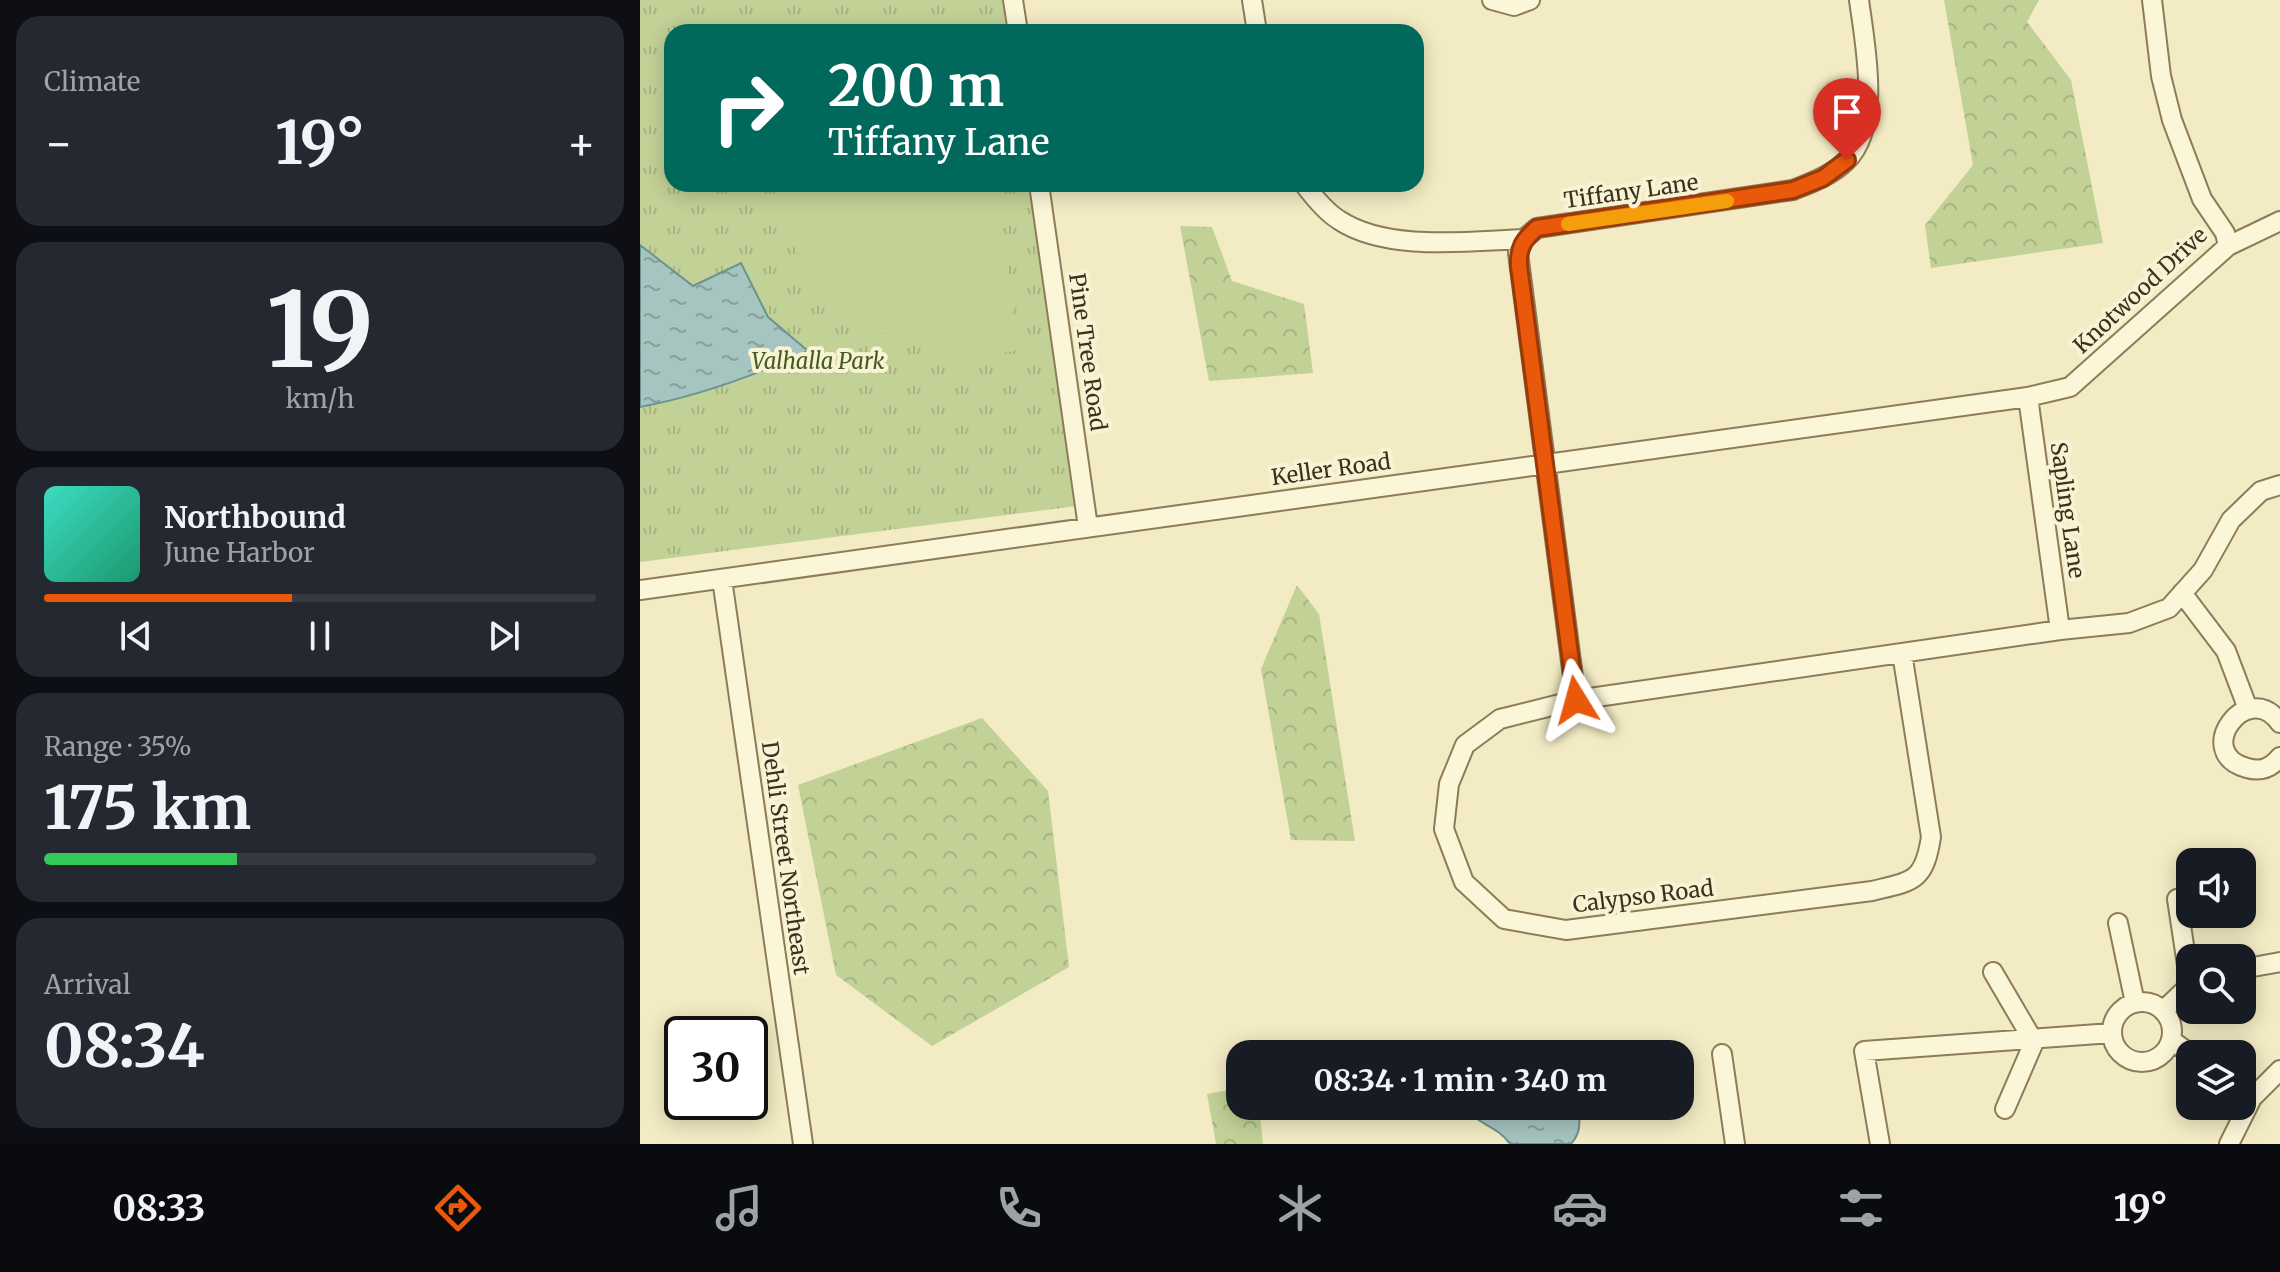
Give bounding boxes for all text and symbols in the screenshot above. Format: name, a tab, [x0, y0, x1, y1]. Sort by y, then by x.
text: 200 m	[828, 51, 1004, 121]
icon: right	[696, 56, 800, 160]
text: Climate	[44, 65, 140, 98]
pin	[1813, 78, 1881, 160]
icon: arrive	[1825, 90, 1869, 134]
text: 19°	[275, 105, 365, 180]
text: −	[44, 116, 73, 171]
text: +	[567, 116, 596, 171]
text: Tiffany Lane	[828, 120, 1050, 165]
street label: Tiffany Lane	[1562, 168, 1700, 214]
street label: Knotwood Drive	[2067, 221, 2213, 359]
text: 19	[266, 265, 374, 395]
street label: Pine Tree Road	[1063, 271, 1113, 433]
park label: Valhalla Park	[752, 347, 884, 375]
text: km/h	[286, 382, 354, 415]
street label: Sapling Lane	[2045, 440, 2091, 580]
street label: Keller Road	[1269, 447, 1393, 491]
text: Northbound	[164, 498, 346, 536]
text: June Harbor	[164, 536, 315, 569]
icon: previous	[114, 614, 158, 658]
icon: pause	[298, 614, 342, 658]
icon: next	[482, 614, 526, 658]
position arrow	[1534, 658, 1618, 742]
text: Range · 35%	[44, 730, 192, 763]
street label: Dehli Street Northeast	[756, 740, 816, 977]
text: 175 km	[44, 770, 251, 845]
map controls	[2176, 848, 2256, 1120]
button: sound	[2176, 848, 2256, 928]
street label: Calypso Road	[1571, 873, 1715, 919]
button: search	[2176, 944, 2256, 1024]
text: Arrival	[44, 968, 131, 1001]
text: 08:34	[44, 1008, 205, 1083]
speed limit sign: 30	[664, 1016, 768, 1120]
button: layers	[2176, 1040, 2256, 1120]
text: 08:34 · 1 min · 340 m	[1313, 1061, 1607, 1099]
icon: directions	[430, 1180, 486, 1236]
icon: music	[711, 1180, 767, 1236]
icon: phone	[991, 1180, 1047, 1236]
icon: climate	[1272, 1180, 1328, 1236]
icon: car	[1552, 1180, 1608, 1236]
icon: filters	[1833, 1180, 1889, 1236]
text: 08:33	[112, 1186, 205, 1231]
text: 19°	[2114, 1186, 2168, 1231]

